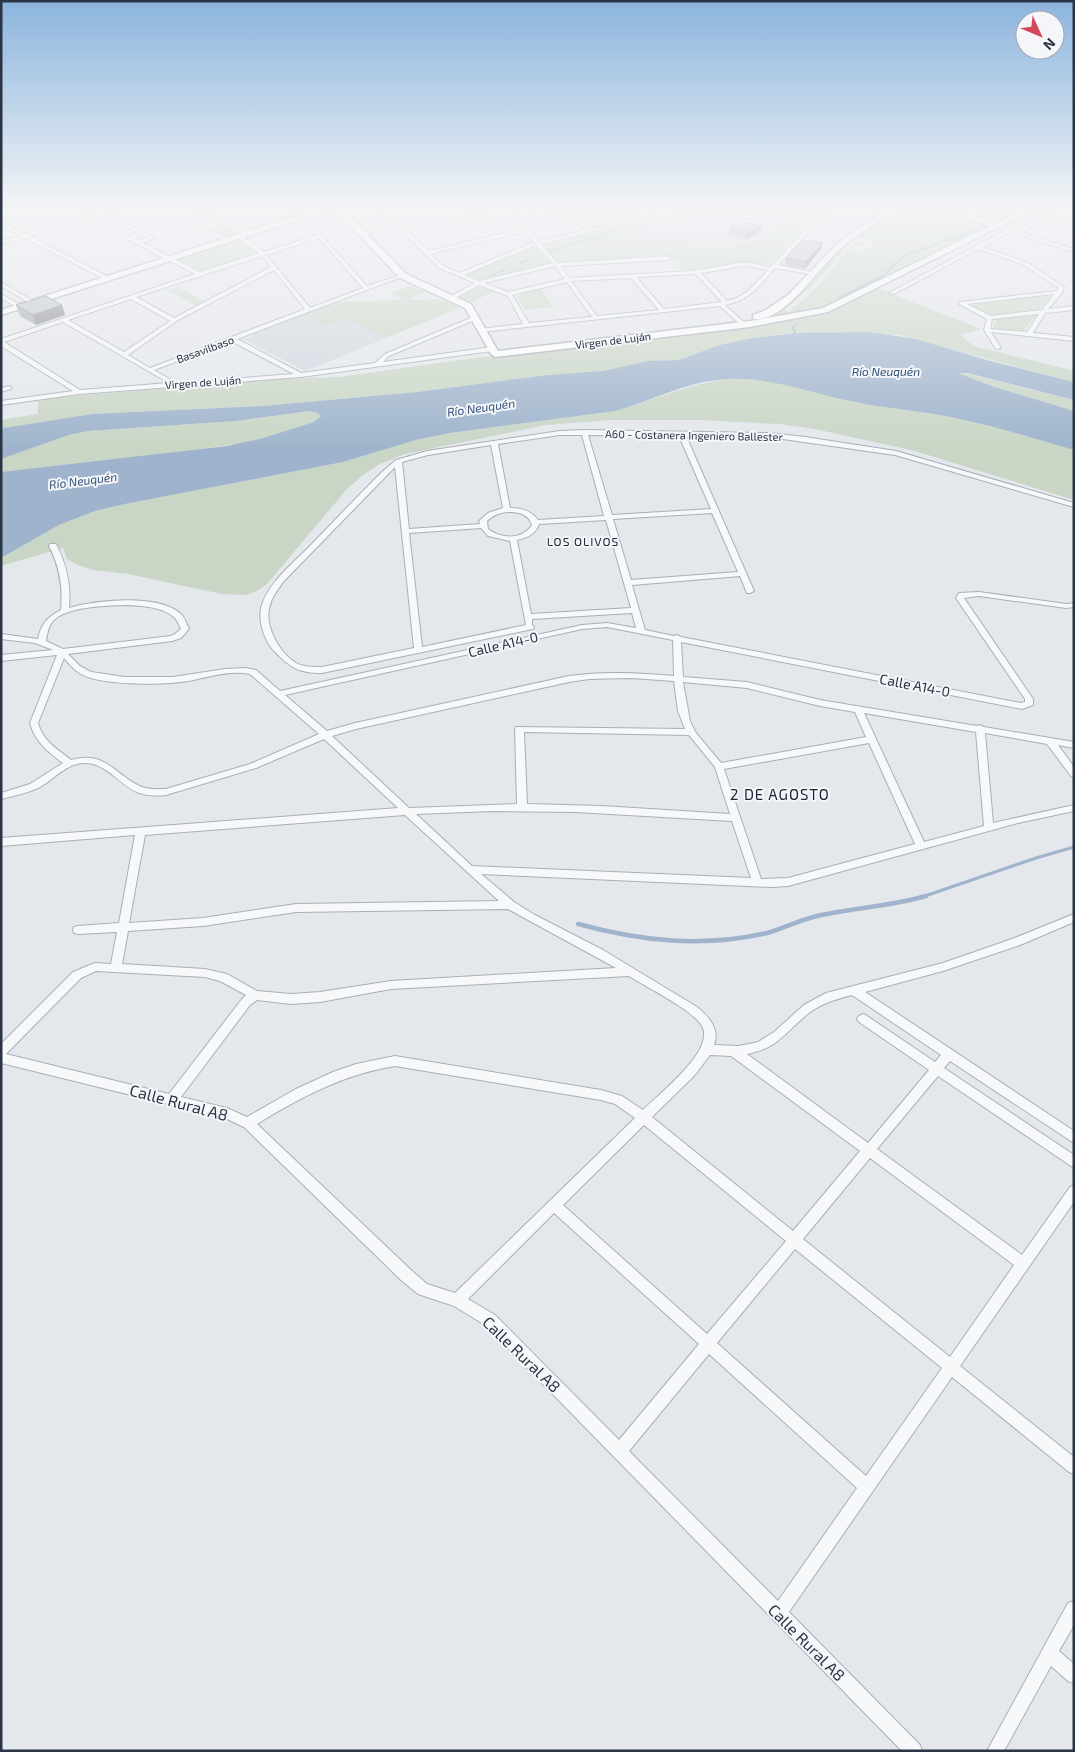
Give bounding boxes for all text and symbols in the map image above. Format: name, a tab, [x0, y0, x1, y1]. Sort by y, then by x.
north arrow	[1015, 10, 1065, 60]
text: N	[1040, 35, 1059, 54]
street label: Virgen de Luján	[574, 329, 652, 352]
street label: Basavilbaso	[174, 333, 236, 365]
water label: Río Neuquén	[852, 364, 920, 378]
street label: Virgen de Luján	[164, 373, 242, 392]
water label: Río Neuquén	[446, 395, 516, 419]
street label: A60 - Costanera Ingeniero Ballester	[605, 427, 784, 443]
water label: Río Neuquén	[48, 469, 118, 491]
district label: LOS OLIVOS	[547, 534, 619, 548]
street label: Calle A14-0	[466, 628, 540, 660]
street label: Calle A14-0	[878, 670, 952, 700]
district label: 2 DE AGOSTO	[730, 785, 830, 803]
street label: Calle Rural A8	[128, 1080, 230, 1124]
street label: Calle Rural A8	[479, 1312, 565, 1396]
street label: Calle Rural A8	[765, 1600, 849, 1684]

